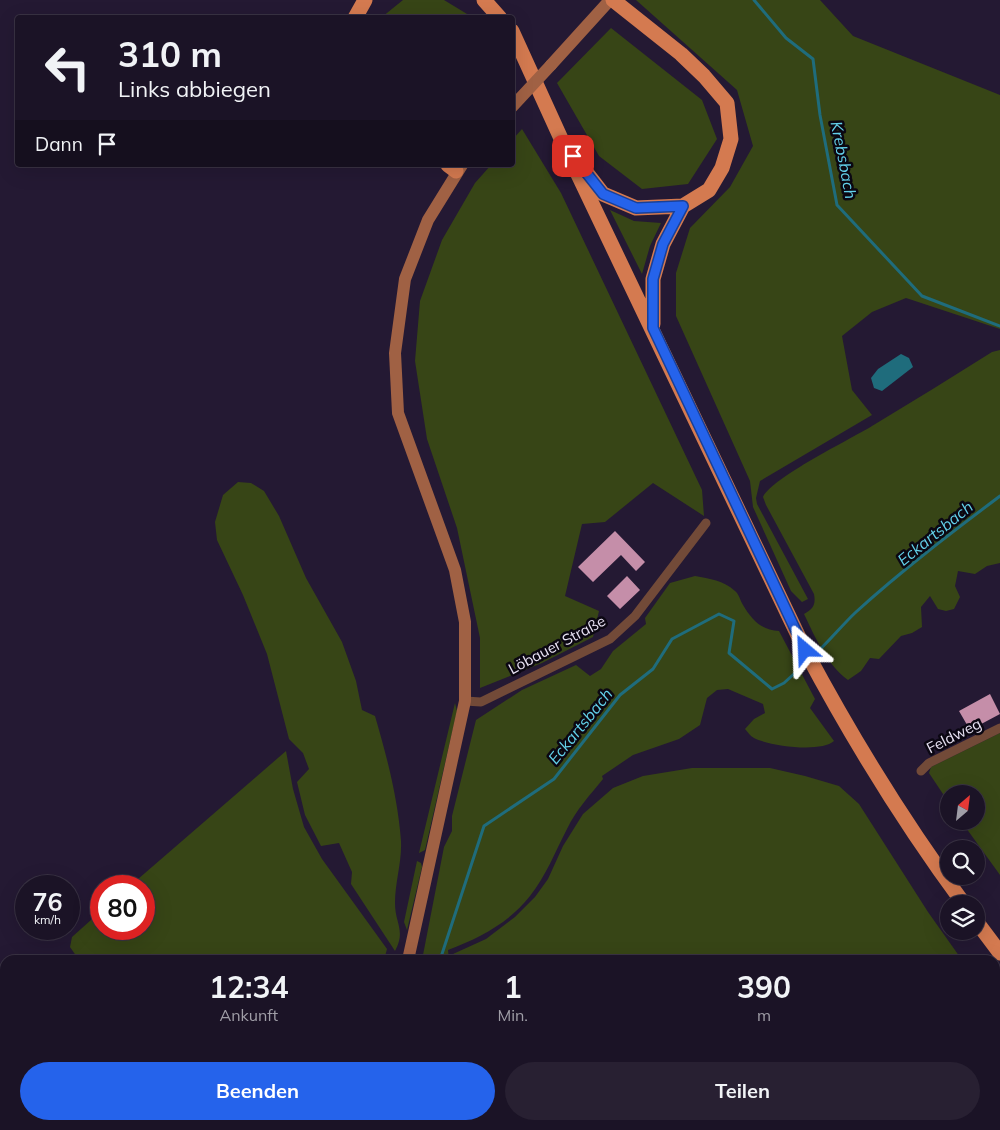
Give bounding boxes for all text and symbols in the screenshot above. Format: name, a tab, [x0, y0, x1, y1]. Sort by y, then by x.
text: 310 m	[118, 32, 222, 76]
icon: left	[35, 35, 100, 100]
text: Links abbiegen	[118, 75, 271, 103]
water label: Krebsbach	[827, 120, 861, 200]
icon: arrive	[93, 130, 121, 158]
text: Dann	[35, 132, 83, 156]
pin	[552, 135, 594, 177]
icon: arrive	[559, 142, 587, 170]
water label: Eckartsbach	[893, 497, 977, 569]
street label: Löbauer Straße	[505, 611, 609, 678]
position arrow	[778, 623, 830, 675]
water label: Eckartsbach	[544, 684, 616, 768]
street label: Feldweg	[923, 714, 984, 757]
north arrow	[940, 785, 985, 830]
map controls	[940, 785, 985, 940]
button: search	[940, 840, 985, 885]
speed limit sign: 80	[90, 875, 155, 940]
text: 76	[32, 886, 63, 917]
button: layers	[940, 895, 985, 940]
text: km/h	[34, 912, 61, 927]
text: 12:34	[209, 968, 288, 1006]
text: 1	[504, 968, 522, 1006]
text: 390	[737, 968, 791, 1006]
text: Ankunft	[219, 1005, 278, 1025]
text: Min.	[497, 1005, 528, 1025]
text: m	[757, 1005, 771, 1025]
button: Beenden	[20, 1062, 495, 1120]
button: Teilen	[505, 1062, 980, 1120]

